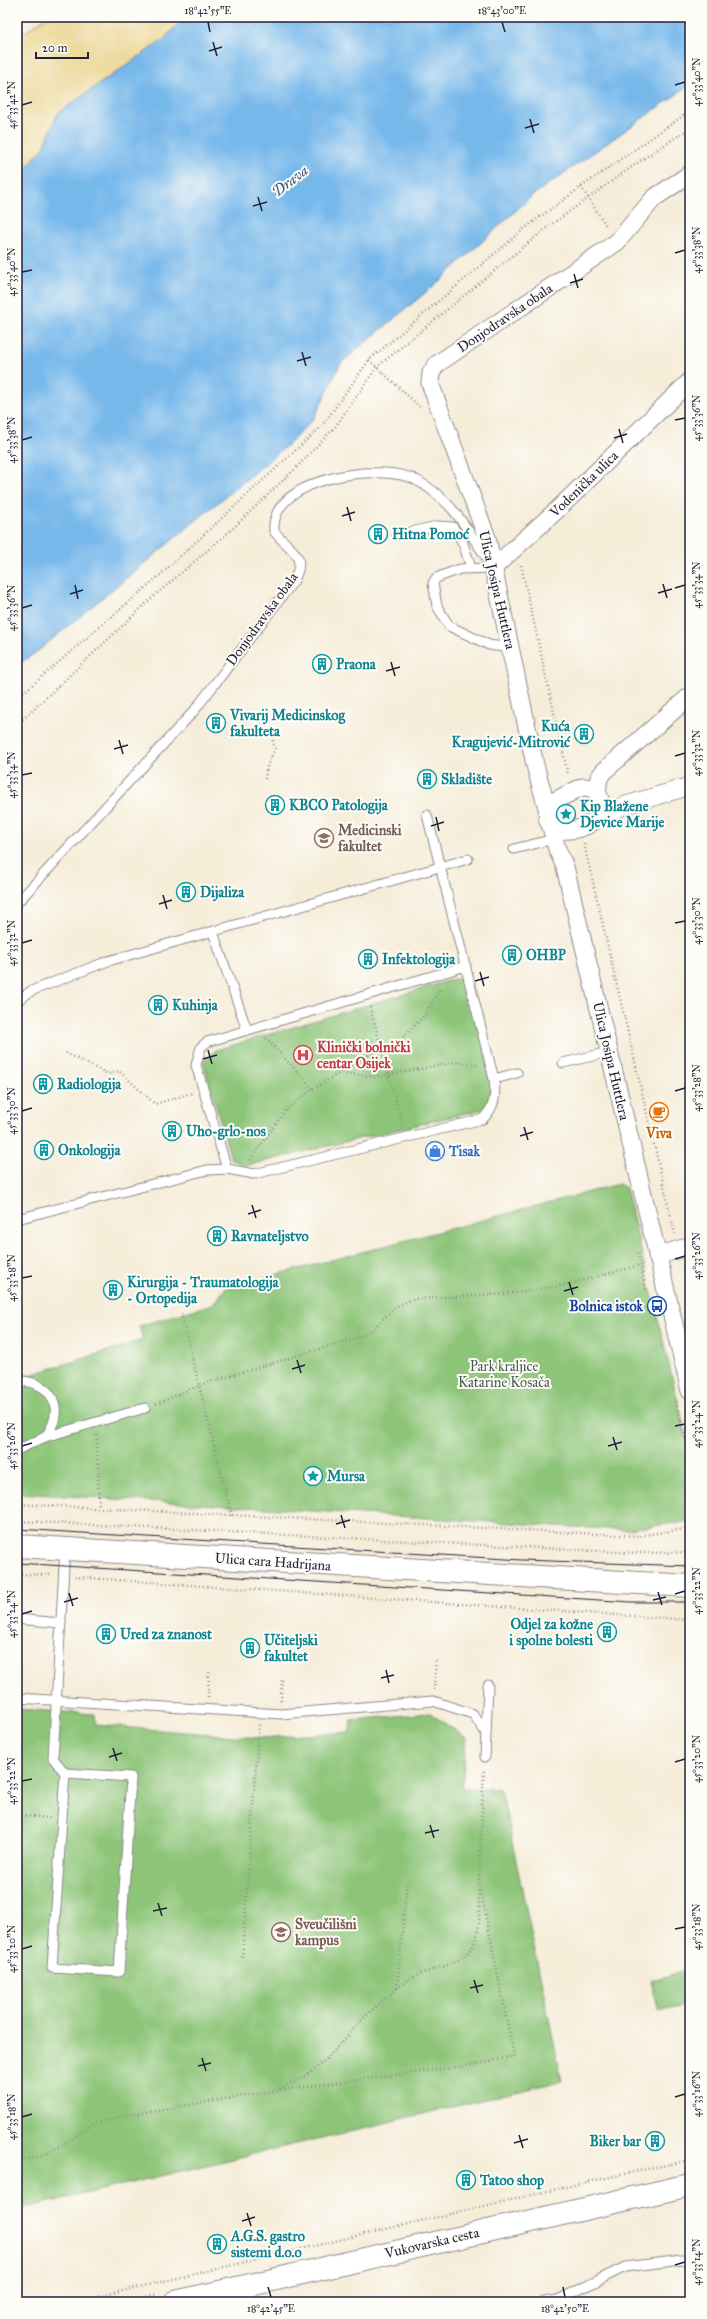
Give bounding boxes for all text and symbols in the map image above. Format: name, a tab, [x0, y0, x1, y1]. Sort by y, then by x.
text: 18°42'55"E	[185, 5, 232, 17]
text: 18°43'00"E	[478, 5, 526, 17]
scale bar	[36, 34, 88, 60]
text: 20 m	[42, 41, 68, 55]
text: 45°33'40"N	[691, 57, 703, 106]
text: 45°33'42"N	[6, 80, 18, 129]
water label: Drava	[268, 161, 312, 201]
text: 45°33'38"N	[691, 226, 703, 273]
text: 45°33'40"N	[6, 247, 18, 296]
street label: Donjodravska obala	[454, 280, 556, 356]
text: 45°33'36"N	[691, 394, 703, 441]
text: 45°33'38"N	[6, 416, 18, 463]
street label: Vodenička ulica	[546, 447, 622, 521]
building icon: Hitna Pomoć	[367, 523, 389, 545]
place label: Hitna Pomoć	[392, 526, 470, 543]
street label: Ulica Josipa Huttlera	[474, 529, 519, 651]
text: 45°33'34"N	[691, 561, 703, 609]
street label: Donjodravska obala	[222, 569, 302, 669]
text: 45°33'36"N	[6, 584, 18, 631]
building icon: Praona	[311, 653, 333, 675]
place label: Praona	[336, 656, 377, 673]
place label: Vivarij Medicinskog fakulteta	[229, 707, 345, 740]
building icon: Vivarij Medicinskog fakulteta	[205, 712, 227, 734]
place label: Kuća Kragujević-Mitrović	[451, 718, 571, 752]
building icon: Kuća Kragujević-Mitrović	[573, 723, 595, 745]
text: 45°33'32"N	[691, 729, 703, 776]
text: 45°33'34"N	[6, 751, 18, 799]
building icon: Skladište	[416, 768, 438, 790]
place label: Skladište	[441, 771, 492, 788]
building icon: KBCO Patologija	[264, 794, 286, 816]
place label: KBCO Patologija	[289, 797, 389, 815]
place label: Kip Blažene Djevice Marije	[580, 798, 664, 832]
place icon: Kip Blažene Djevice Marije	[555, 803, 577, 825]
place label: Medicinski fakultet	[337, 822, 402, 855]
school or university icon: Medicinski fakultet	[313, 827, 335, 849]
building icon: Dijaliza	[175, 881, 197, 903]
place label: Dijaliza	[200, 884, 245, 902]
text: 45°33'30"N	[691, 897, 703, 945]
text: 45°33'32"N	[6, 919, 18, 966]
building icon: OHBP	[501, 944, 523, 966]
place label: OHBP	[526, 947, 566, 964]
building icon: Infektologija	[357, 948, 379, 970]
place label: Infektologija	[382, 951, 456, 969]
building icon: Kuhinja	[147, 994, 169, 1016]
place label: Kuhinja	[172, 997, 219, 1015]
street label: Ulica Josipa Huttlera	[588, 1000, 633, 1122]
place label: Klinički bolnički centar Osijek	[317, 1039, 411, 1073]
hospital icon: Klinički bolnički centar Osijek	[292, 1044, 314, 1066]
text: 45°33'28"N	[691, 1064, 703, 1112]
building icon: Radiologija	[32, 1073, 54, 1095]
place label: Radiologija	[57, 1076, 122, 1094]
text: 45°33'30"N	[6, 1087, 18, 1135]
cafe icon: Viva	[648, 1101, 670, 1123]
building icon: Uho-grlo-nos	[161, 1120, 183, 1142]
place label: Uho-grlo-nos	[186, 1123, 266, 1141]
place label: Viva	[645, 1125, 673, 1142]
building icon: Onkologija	[33, 1139, 55, 1161]
shop icon: Tisak	[424, 1140, 446, 1162]
place label: Onkologija	[58, 1142, 121, 1160]
place label: Tisak	[448, 1143, 480, 1160]
building icon: Ravnateljstvo	[206, 1225, 228, 1247]
place label: Ravnateljstvo	[231, 1228, 309, 1246]
text: 45°33'26"N	[691, 1232, 703, 1280]
text: 45°33'28"N	[6, 1254, 18, 1302]
place label: Kirurgija - Traumatologija - Ortopedija	[127, 1274, 280, 1308]
building icon: Kirurgija - Traumatologija - Ortopedija	[102, 1279, 124, 1301]
bus stop icon: Bolnica istok	[646, 1295, 668, 1317]
place label: Bolnica istok	[569, 1298, 643, 1315]
park label: Park kraljice Katarine Kosača	[458, 1358, 550, 1391]
text: 45°33'24"N	[691, 1399, 703, 1448]
text: 45°33'26"N	[6, 1422, 18, 1470]
place icon: Mursa	[302, 1465, 324, 1487]
place label: Mursa	[327, 1468, 366, 1485]
street label: Ulica cara Hadrijana	[214, 1549, 332, 1575]
text: 45°33'22"N	[691, 1567, 703, 1615]
text: 45°33'24"N	[6, 1589, 18, 1638]
place label: Odjel za kožne i spolne bolesti	[509, 1616, 593, 1650]
building icon: Odjel za kožne i spolne bolesti	[596, 1621, 618, 1643]
building icon: Ured za znanost	[95, 1623, 117, 1645]
place label: Ured za znanost	[120, 1626, 212, 1643]
place label: Učiteljski fakultet	[263, 1632, 318, 1665]
building icon: Učiteljski fakultet	[239, 1637, 261, 1659]
text: 45°33'20"N	[691, 1734, 703, 1783]
text: 45°33'22"N	[6, 1757, 18, 1805]
text: 45°33'18"N	[691, 1903, 703, 1950]
place label: Sveučilišni kampus	[295, 1916, 357, 1950]
school or university icon: Sveučilišni kampus	[270, 1921, 292, 1943]
text: 45°33'20"N	[6, 1924, 18, 1973]
text: 45°33'16"N	[691, 2070, 703, 2117]
text: 45°33'18"N	[6, 2093, 18, 2140]
building icon: Biker bar	[644, 2130, 666, 2152]
place label: Biker bar	[590, 2133, 642, 2150]
building icon: Tatoo shop	[455, 2169, 477, 2191]
place label: Tatoo shop	[479, 2172, 544, 2190]
street label: Vukovarska cesta	[382, 2224, 481, 2262]
place label: A.G.S. gastro sistemi d.o.o	[230, 2228, 305, 2261]
building icon: A.G.S. gastro sistemi d.o.o	[206, 2233, 228, 2255]
text: 45°33'14"N	[691, 2238, 703, 2286]
text: 18°42'45"E	[247, 2303, 295, 2315]
text: 18°42'50"E	[541, 2303, 589, 2315]

